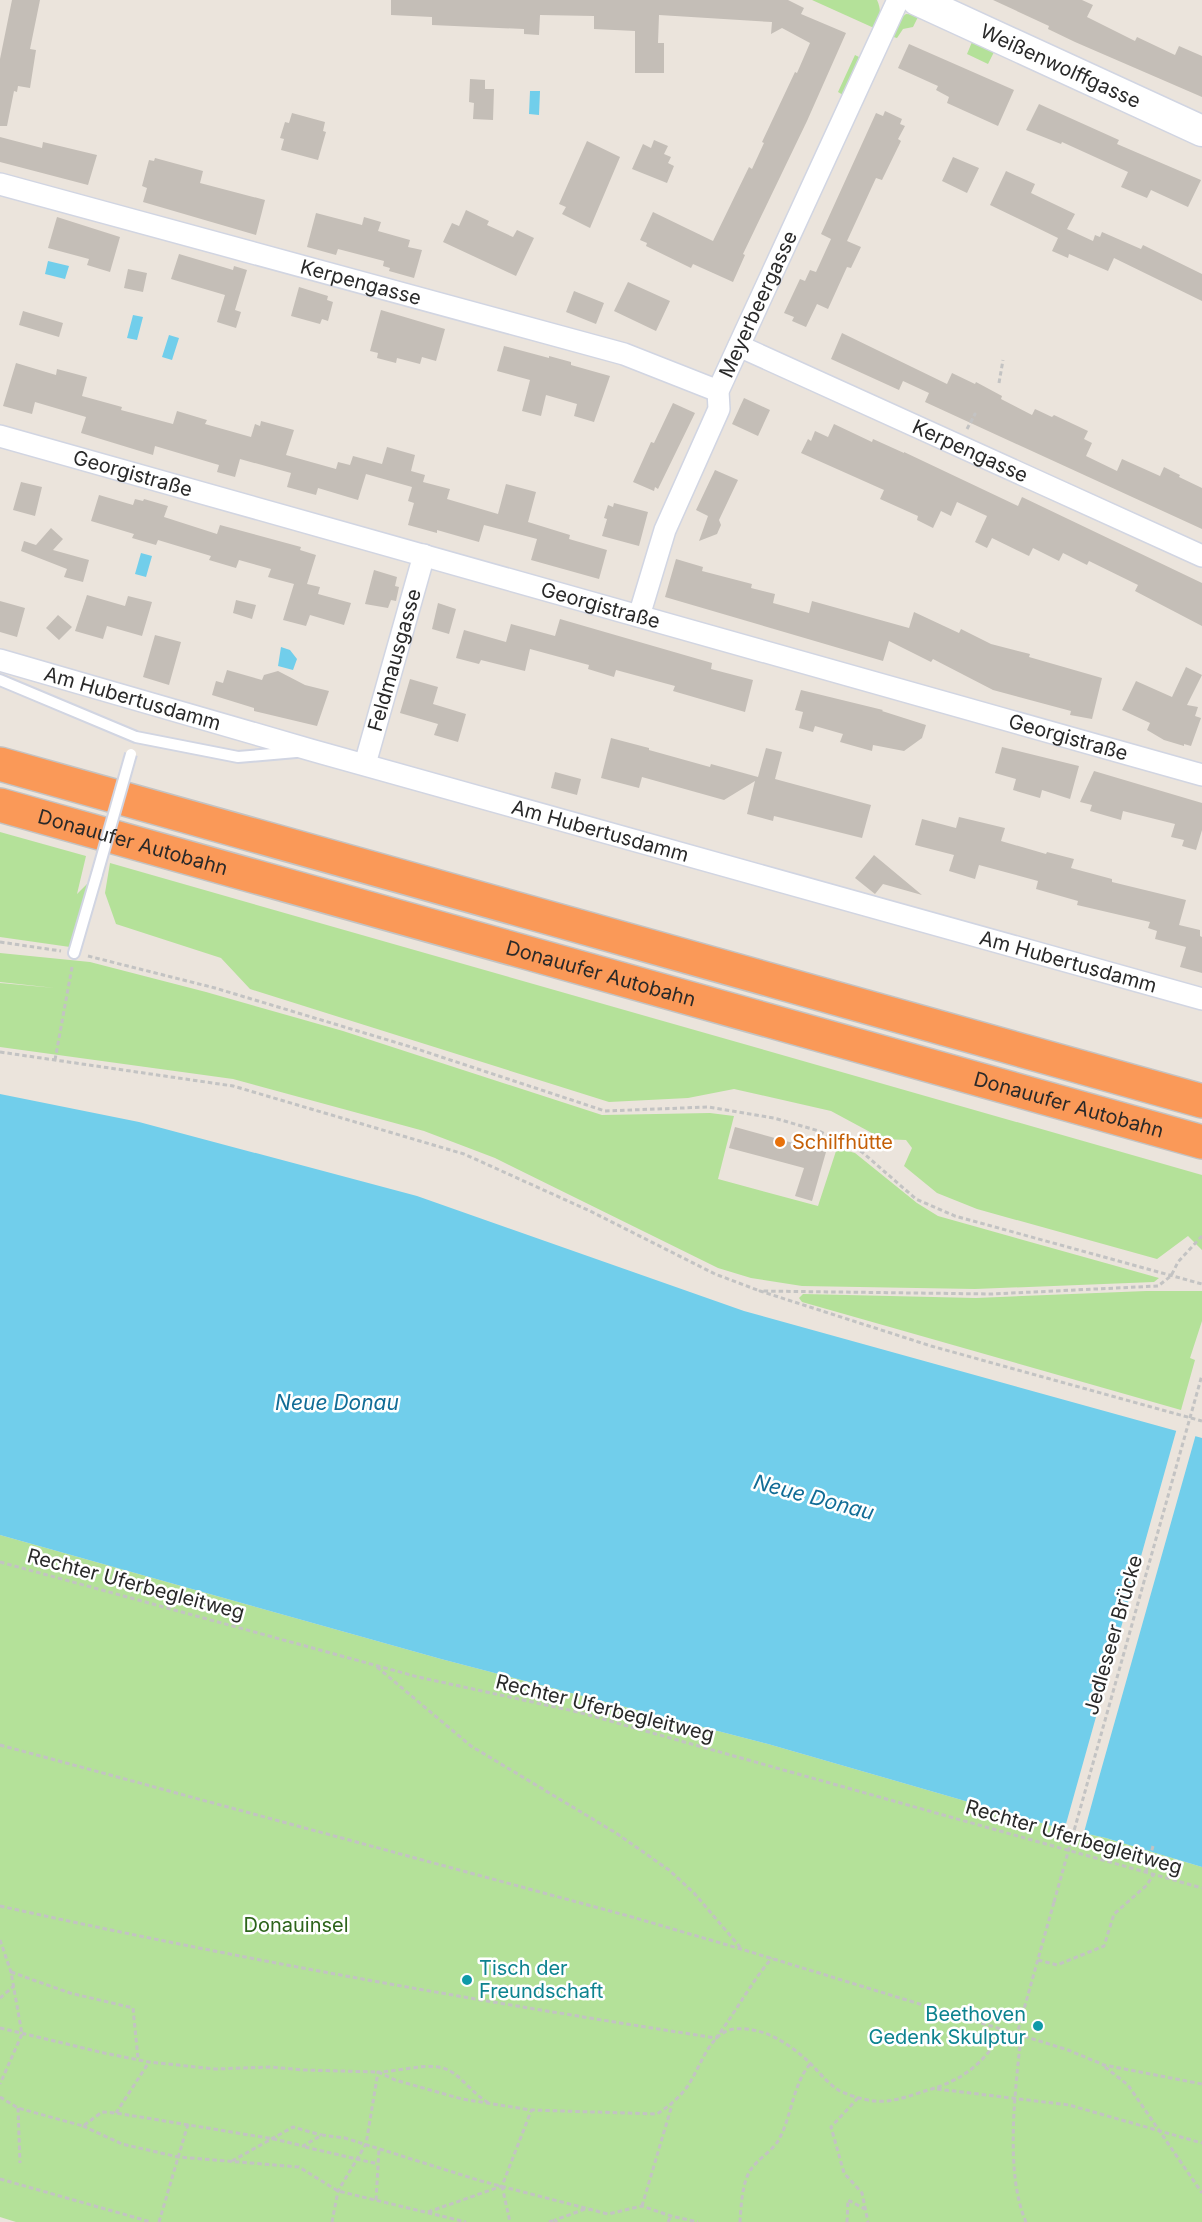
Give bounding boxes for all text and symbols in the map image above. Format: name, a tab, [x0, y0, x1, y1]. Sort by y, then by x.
street label: Weißenwolffgasse	[977, 19, 1144, 113]
street label: Meyerbeergasse	[714, 227, 802, 381]
street label: Kerpengasse	[298, 254, 424, 310]
street label: Kerpengasse	[909, 414, 1032, 488]
street label: Georgistraße	[70, 445, 195, 502]
street label: Georgistraße	[538, 577, 663, 634]
street label: Feldmausgasse	[363, 586, 426, 734]
street label: Am Hubertusdamm	[41, 661, 224, 735]
street label: Georgistraße	[1006, 709, 1131, 766]
street label: Am Hubertusdamm	[509, 795, 691, 867]
street label: Donauufer Autobahn	[35, 804, 231, 880]
street label: Am Hubertusdamm	[977, 925, 1160, 998]
street label: Donauufer Autobahn	[503, 935, 699, 1011]
street label: Donauufer Autobahn	[971, 1067, 1166, 1143]
place label: Schilfhütte	[792, 1130, 893, 1154]
marker: Schilfhütte	[773, 1135, 787, 1149]
water label: Neue Donau	[275, 1390, 399, 1415]
water label: Neue Donau	[751, 1469, 877, 1525]
street label: Rechter Uferbegleitweg	[25, 1543, 247, 1625]
street label: Jedleseer Brücke	[1079, 1552, 1147, 1718]
street label: Rechter Uferbegleitweg	[493, 1669, 717, 1747]
street label: Rechter Uferbegleitweg	[963, 1795, 1185, 1879]
park label: Donauinsel	[243, 1913, 349, 1937]
place label: Tisch der Freundschaft	[479, 1956, 604, 2003]
marker: Tisch der Freundschaft	[460, 1973, 474, 1987]
place label: Beethoven Gedenk Skulptur	[868, 2002, 1026, 2049]
marker: Beethoven Gedenk Skulptur	[1031, 2019, 1045, 2033]

